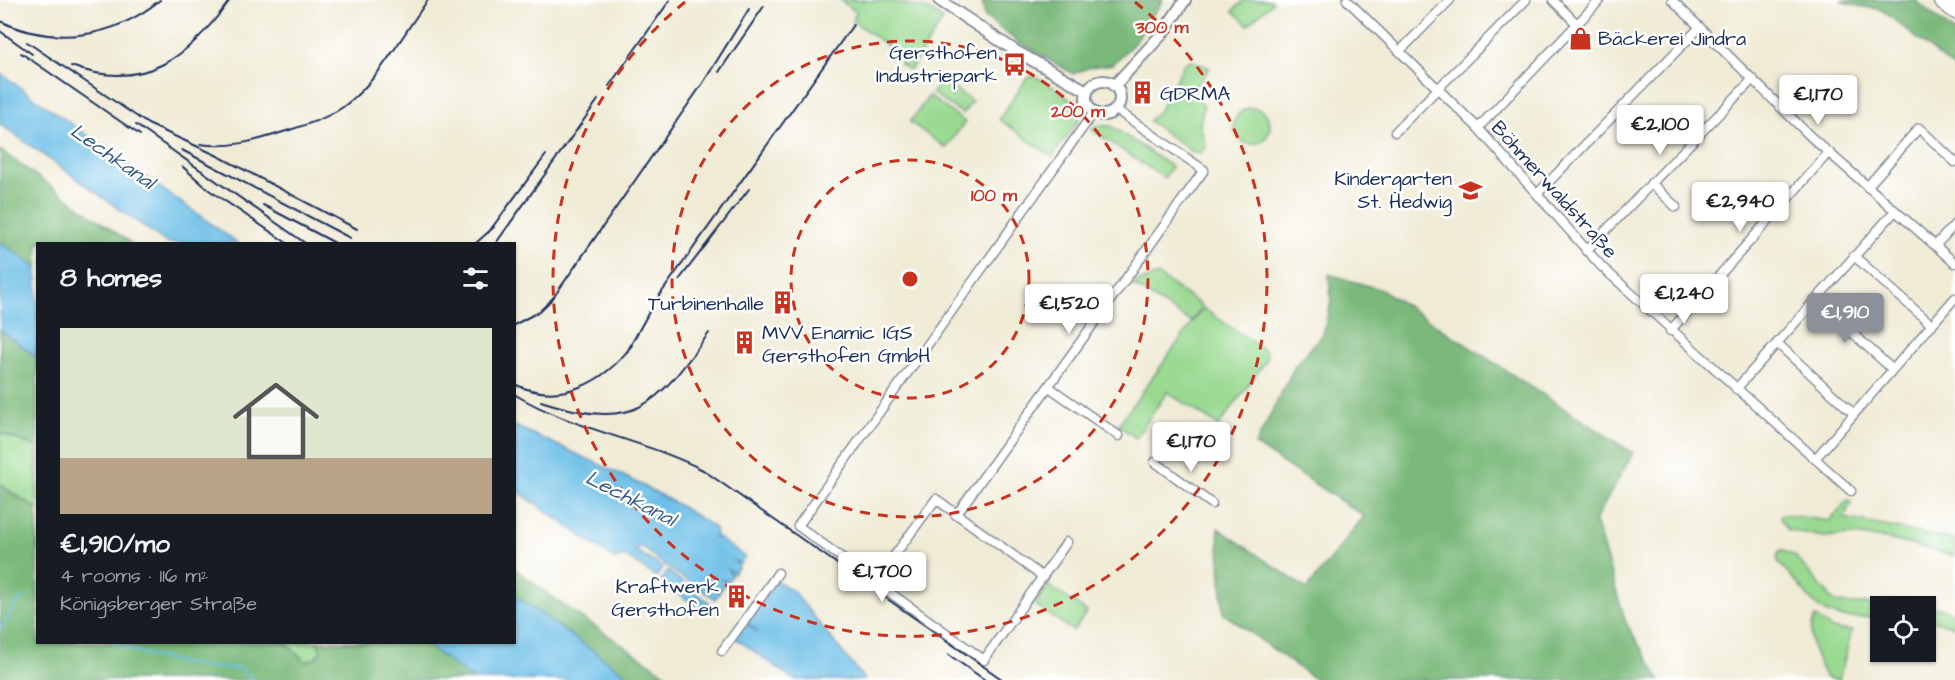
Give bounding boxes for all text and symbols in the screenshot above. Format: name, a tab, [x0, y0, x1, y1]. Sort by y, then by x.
text: 300 m	[1134, 15, 1190, 40]
shop icon: Bäckerei Jindra	[1567, 25, 1593, 51]
place label: Bäckerei Jindra	[1598, 25, 1746, 53]
place label: Gersthofen Industriepark	[876, 39, 997, 90]
bus stop icon: Gersthofen Industriepark	[1002, 51, 1028, 77]
pin: €1,170	[1769, 75, 1867, 126]
building icon: GDRMA	[1129, 80, 1155, 106]
place label: GDRMA	[1160, 80, 1231, 108]
text: €1,170	[1793, 80, 1843, 108]
text: 200 m	[1050, 99, 1106, 124]
pin: €2,100	[1611, 105, 1709, 156]
text: €2,100	[1631, 110, 1689, 138]
street label: Böhmerwaldstraße	[1485, 115, 1624, 265]
water label: Lechkanal	[64, 117, 163, 198]
place label: Kindergarten St. Hedwig	[1334, 165, 1452, 217]
school or university icon: Kindergarten St. Hedwig	[1457, 177, 1483, 203]
pin: €2,940	[1691, 182, 1789, 233]
text: 100 m	[971, 183, 1018, 208]
text: €2,940	[1706, 187, 1774, 215]
text: 8 homes	[60, 260, 162, 296]
icon: filters	[459, 262, 492, 295]
centre of rings	[900, 269, 920, 289]
pin: €1,240	[1635, 274, 1733, 325]
text: €1,240	[1654, 279, 1714, 307]
pin: €1,520	[1020, 284, 1118, 335]
text: €1,520	[1039, 289, 1099, 317]
place label: Turbinenhalle	[648, 290, 764, 318]
building icon: Turbinenhalle	[769, 290, 795, 316]
pin: €1,910	[1796, 293, 1894, 344]
text: €1,910	[1821, 298, 1869, 326]
place label: MVV Enamic IGS Gersthofen GmbH	[762, 319, 930, 370]
building icon: MVV Enamic IGS Gersthofen GmbH	[731, 330, 757, 356]
icon: home	[222, 367, 330, 475]
pin: €1,170	[1142, 422, 1240, 473]
text: €1,170	[1166, 427, 1216, 455]
water label: Lechkanal	[581, 463, 683, 535]
text: €1,910/mo	[60, 526, 170, 562]
pin: €1,700	[833, 552, 931, 603]
text: €1,700	[852, 557, 912, 585]
text: 4 rooms · 116 m²	[60, 562, 208, 590]
place label: Kraftwerk Gersthofen	[611, 573, 719, 624]
building icon: Kraftwerk Gersthofen	[724, 584, 750, 610]
text: Königsberger Straße	[60, 590, 257, 618]
map controls	[1870, 596, 1936, 662]
button: locate	[1870, 596, 1936, 662]

